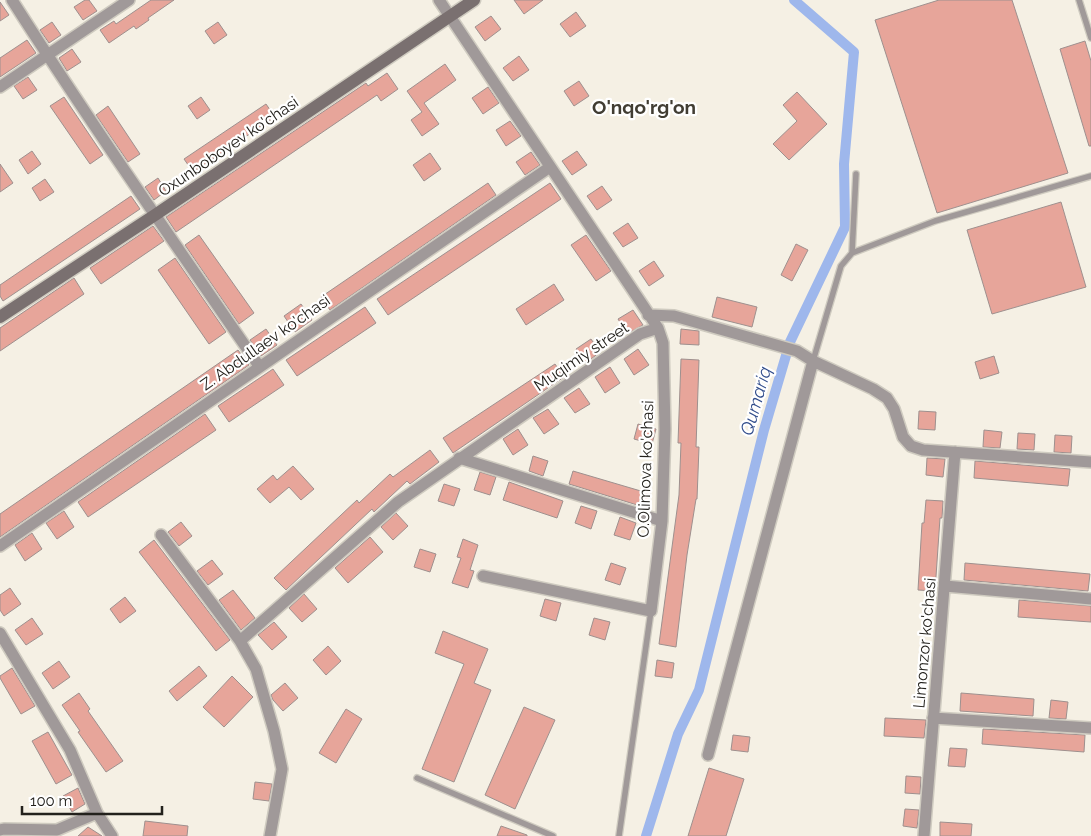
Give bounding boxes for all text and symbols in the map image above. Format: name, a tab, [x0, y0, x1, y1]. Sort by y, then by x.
street label: Oxunboboyev ko'chasi	[155, 92, 302, 200]
district label: O'nqo'rg'on	[592, 96, 696, 118]
street label: Z. Abdullaev ko'chasi	[197, 291, 334, 394]
street label: Muqimiy street	[530, 317, 633, 395]
water label: Qumariq	[736, 364, 775, 438]
street label: O.Olimova ko'chasi	[634, 400, 657, 538]
street label: Limonzor ko'chasi	[909, 577, 940, 709]
scale bar	[22, 784, 162, 816]
text: 100 m	[30, 792, 72, 810]

